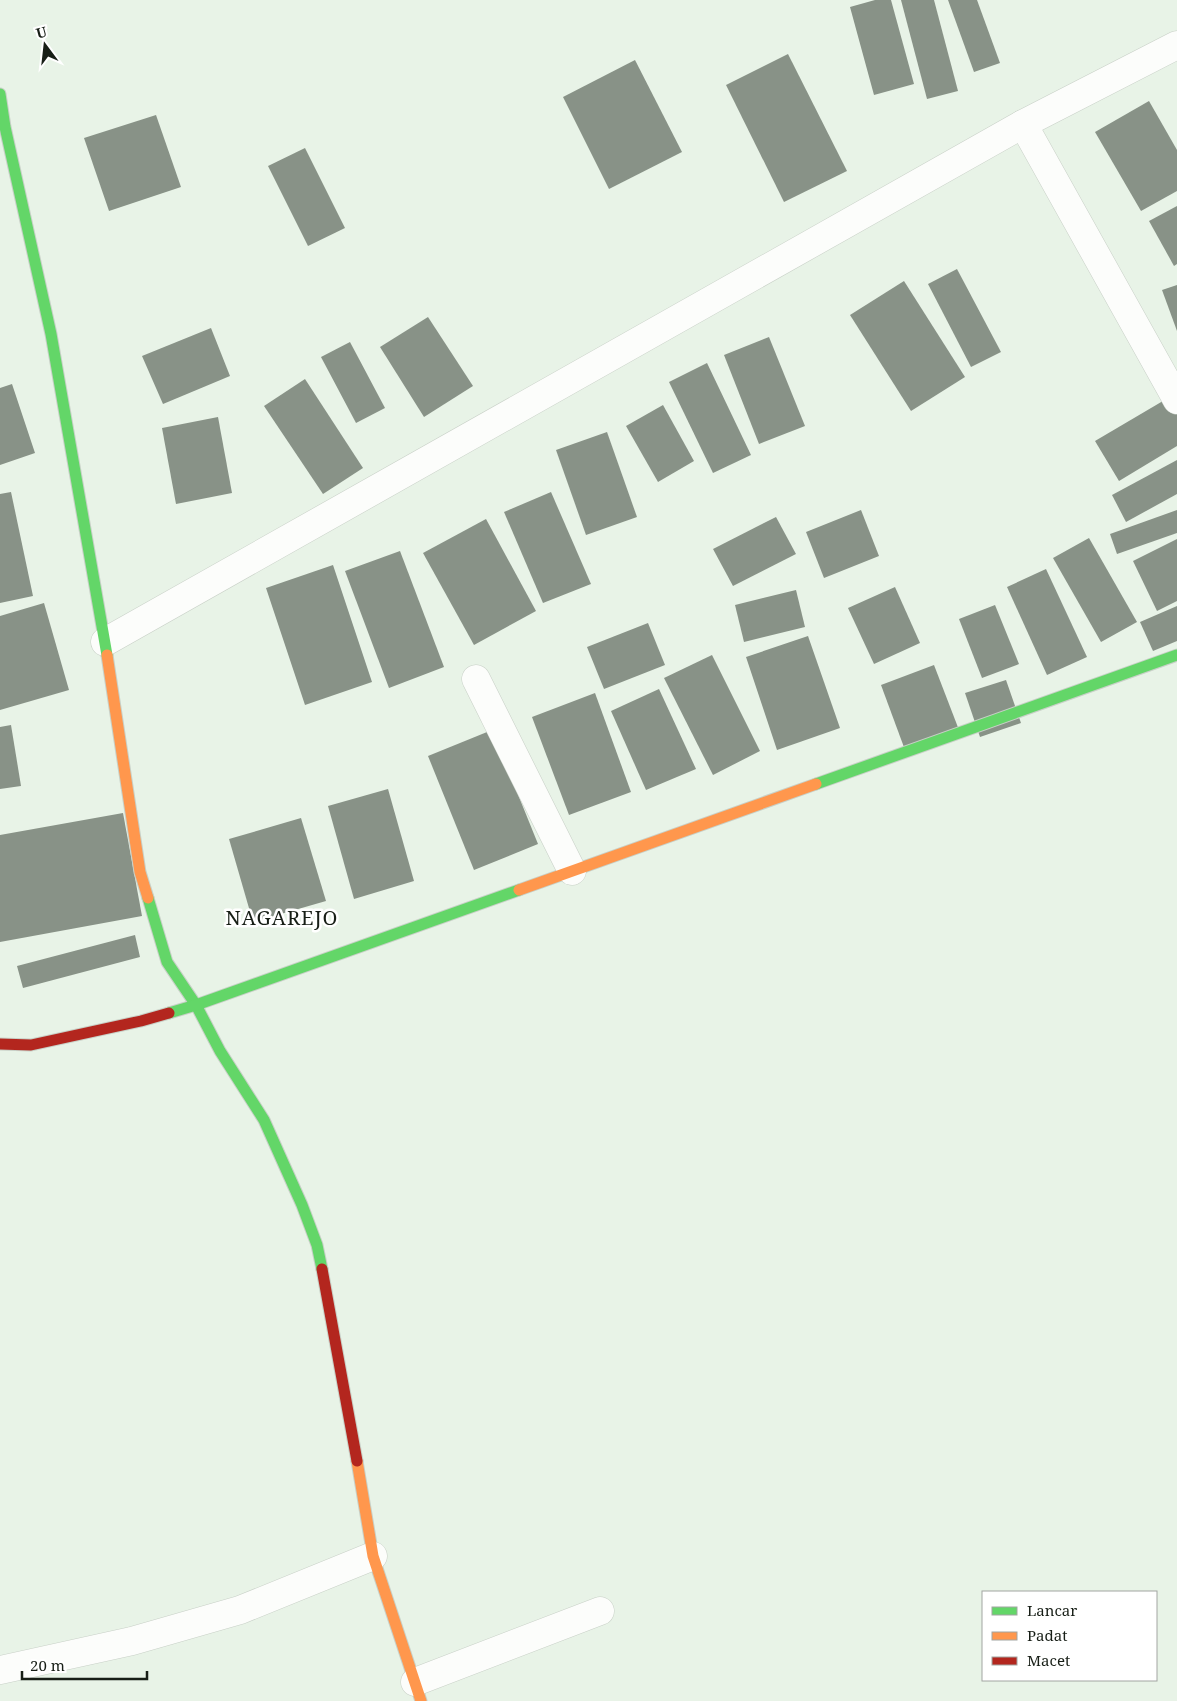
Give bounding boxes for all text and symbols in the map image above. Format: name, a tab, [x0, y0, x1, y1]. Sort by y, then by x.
north arrow	[20, 20, 70, 70]
text: U	[34, 21, 50, 42]
district label: NAGAREJO	[226, 904, 338, 931]
legend	[982, 1591, 1157, 1681]
text: Lancar	[1027, 1600, 1077, 1620]
text: Padat	[1027, 1625, 1067, 1645]
scale bar	[22, 1648, 148, 1680]
text: Macet	[1027, 1650, 1070, 1670]
text: 20 m	[30, 1655, 65, 1675]

